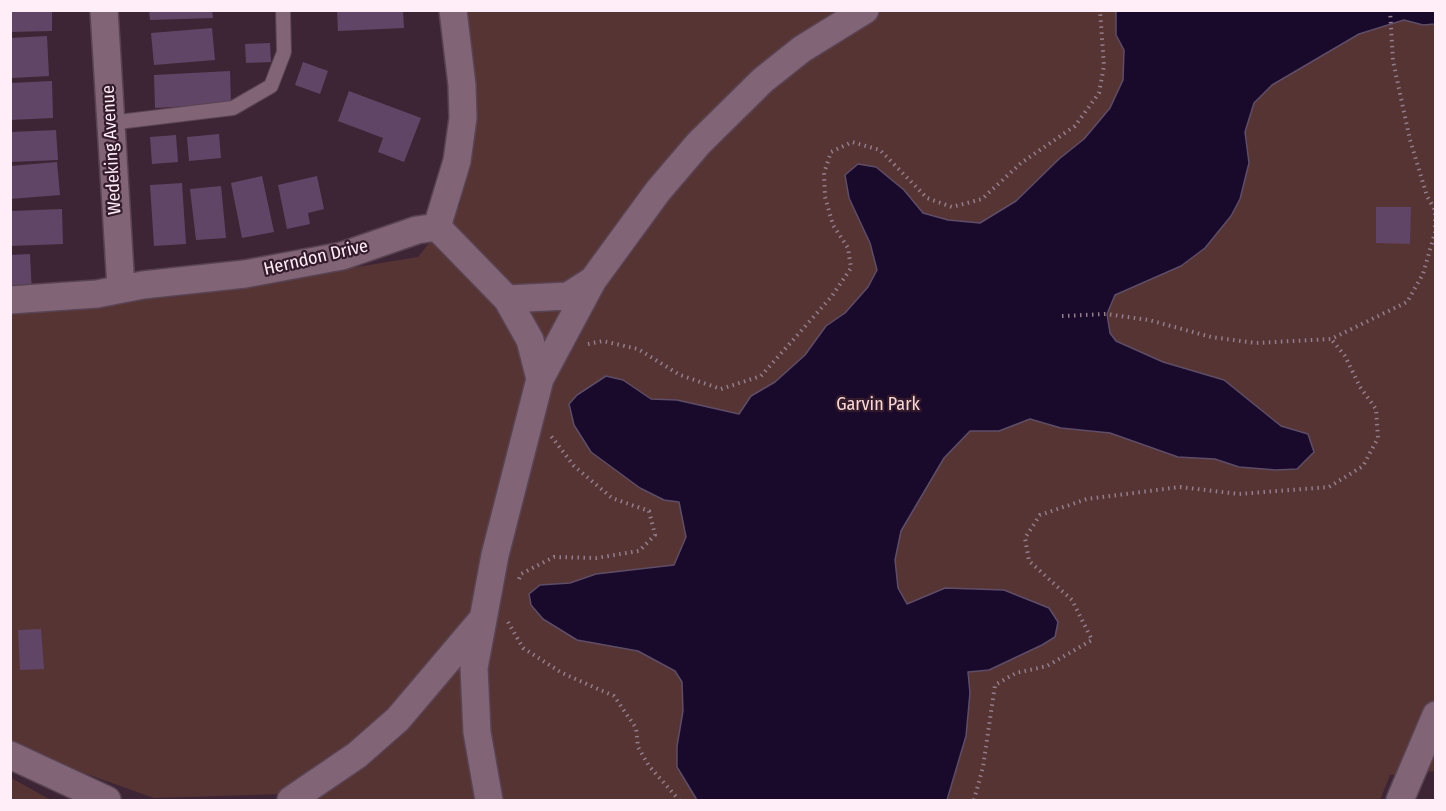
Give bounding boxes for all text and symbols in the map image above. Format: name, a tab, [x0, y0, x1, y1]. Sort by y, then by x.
street label: Wedeking Avenue	[98, 85, 126, 215]
street label: Herndon Drive	[262, 235, 370, 281]
park label: Garvin Park	[836, 394, 920, 416]

